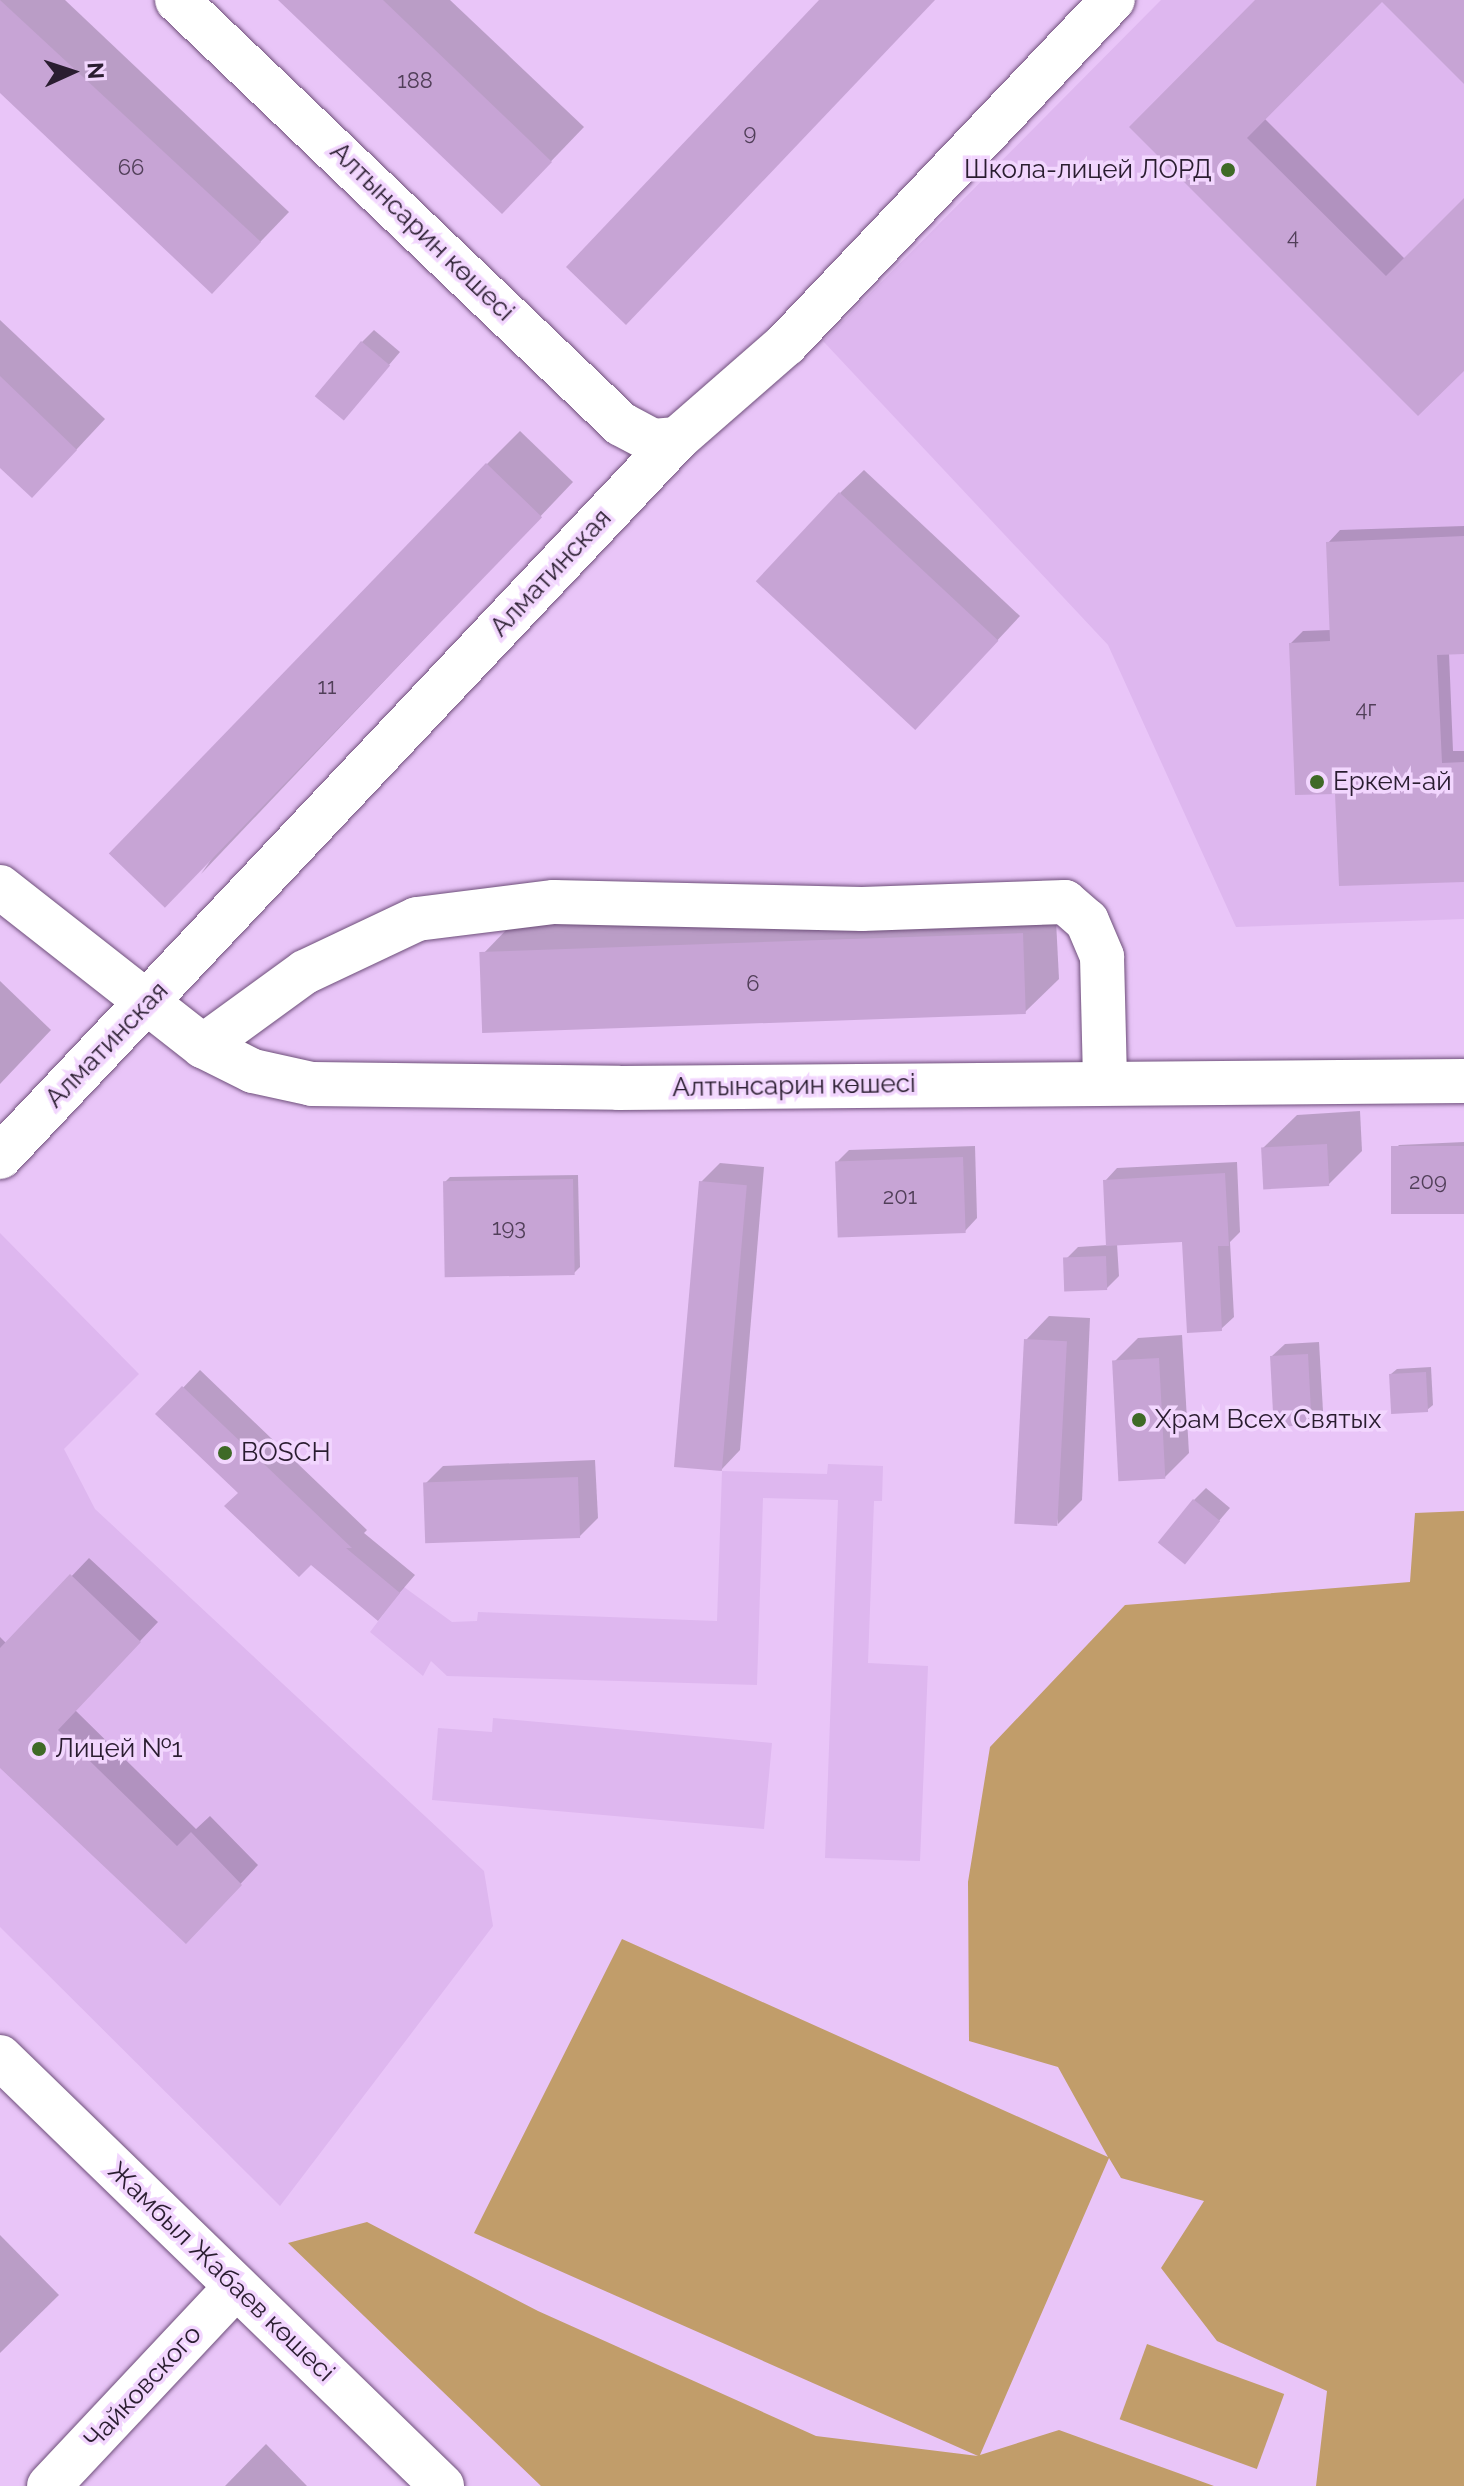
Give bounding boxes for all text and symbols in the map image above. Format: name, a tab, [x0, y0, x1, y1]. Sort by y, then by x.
north arrow	[32, 32, 112, 112]
text: N	[83, 62, 109, 80]
house number: 188	[397, 68, 433, 94]
house number: 9	[744, 120, 756, 146]
street label: Алтынсарин көшесі	[324, 136, 520, 328]
place label: Школа-лицей ЛОРД	[964, 154, 1212, 186]
house number: 66	[118, 155, 144, 181]
marker: Школа-лицей ЛОРД	[1219, 161, 1237, 179]
house number: 4	[1287, 224, 1299, 250]
street label: Алматинская	[484, 503, 618, 643]
house number: 11	[318, 674, 336, 700]
house number: 4г	[1356, 696, 1376, 722]
place label: Еркем-ай	[1333, 766, 1452, 798]
marker: Еркем-ай	[1308, 773, 1326, 791]
house number: 6	[746, 971, 760, 997]
street label: Алматинская	[39, 976, 175, 1114]
street label: Алтынсарин көшесі	[672, 1068, 916, 1104]
house number: 209	[1409, 1169, 1447, 1195]
house number: 201	[883, 1184, 917, 1210]
house number: 193	[492, 1215, 526, 1241]
place label: Храм Всех Святых	[1155, 1404, 1381, 1436]
marker: Храм Всех Святых	[1130, 1411, 1148, 1429]
place label: BOSCH	[241, 1437, 331, 1469]
marker: BOSCH	[216, 1444, 234, 1462]
place label: Лицей №1	[55, 1733, 183, 1765]
marker: Лицей №1	[30, 1740, 48, 1758]
street label: Жамбыл Жабаев көшесі	[101, 2156, 341, 2388]
street label: Чайковского	[78, 2319, 208, 2455]

